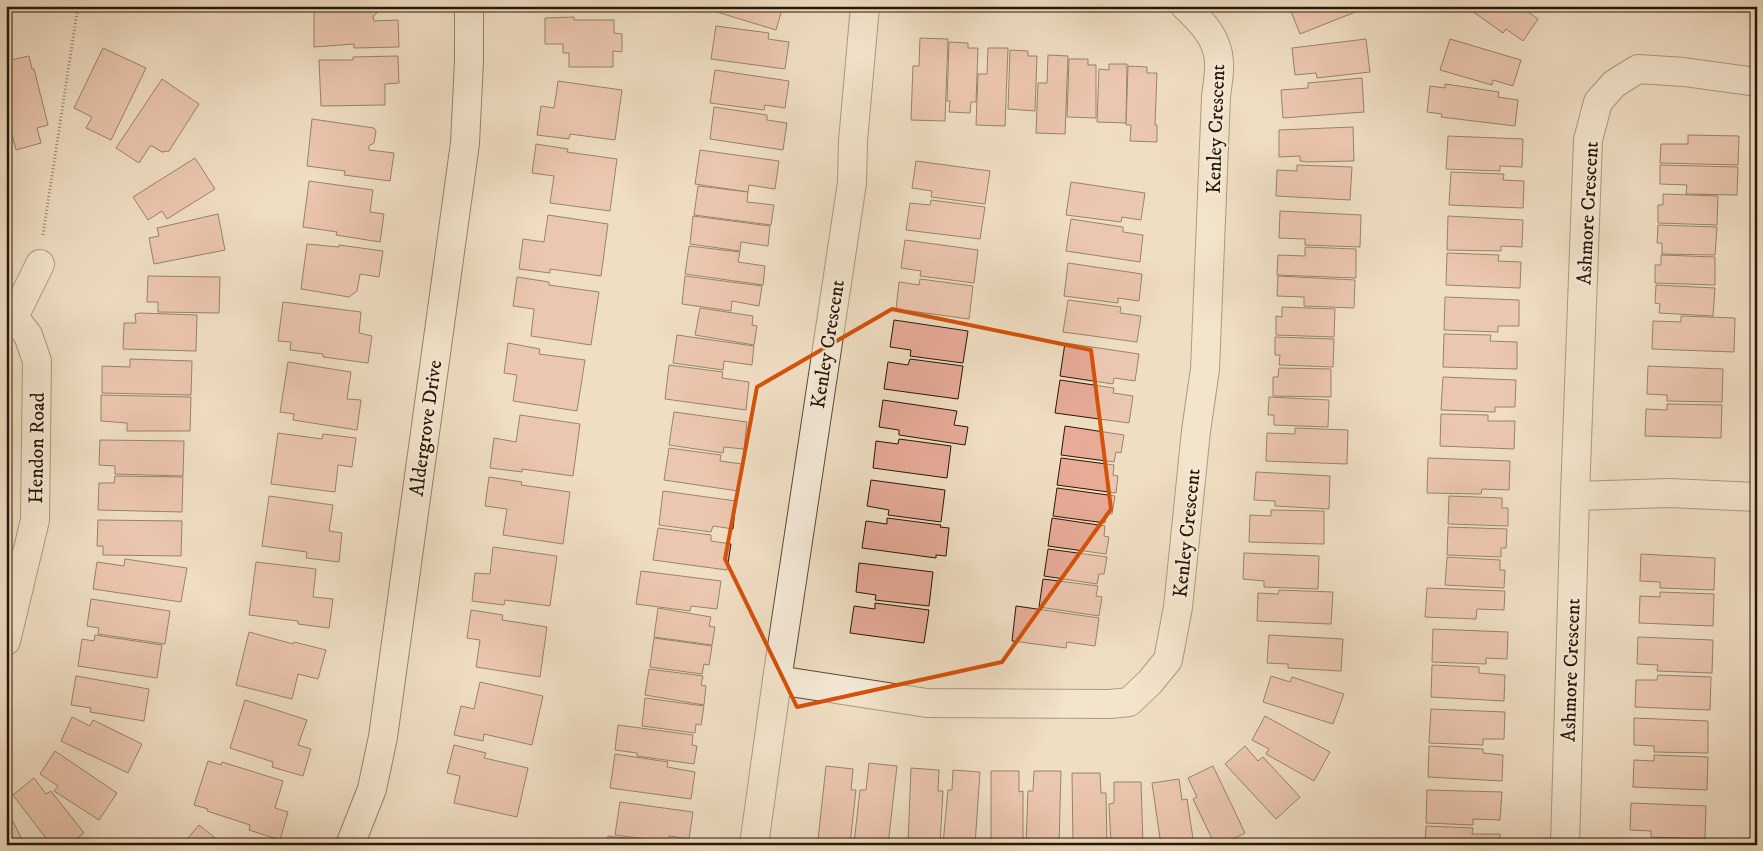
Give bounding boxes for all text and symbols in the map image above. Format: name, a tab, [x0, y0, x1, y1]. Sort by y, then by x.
street label: Kenley Crescent	[1202, 64, 1231, 194]
street label: Ashmore Crescent	[1572, 141, 1605, 286]
street label: Kenley Crescent	[806, 278, 851, 410]
street label: Aldergrove Drive	[405, 359, 448, 498]
street label: Hendon Road	[24, 392, 51, 504]
street label: Kenley Crescent	[1168, 467, 1207, 599]
street label: Ashmore Crescent	[1556, 598, 1587, 742]

